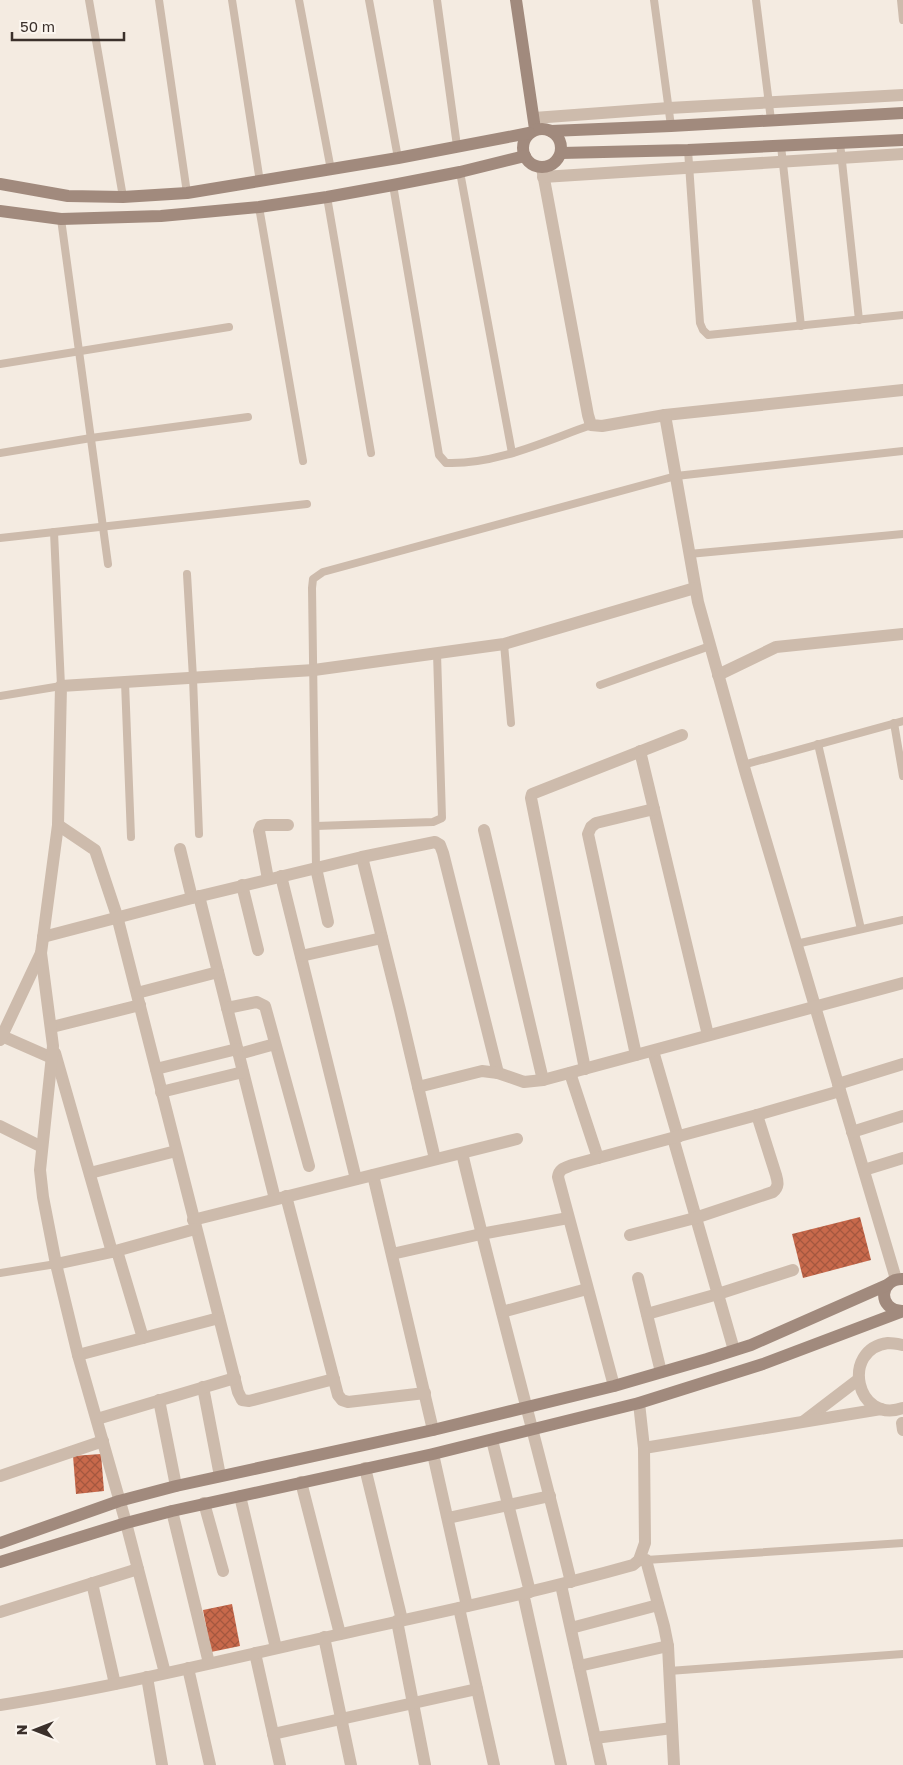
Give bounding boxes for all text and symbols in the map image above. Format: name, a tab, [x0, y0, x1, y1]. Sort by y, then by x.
scale bar	[12, 10, 125, 42]
text: 50 m	[20, 17, 55, 35]
north arrow	[10, 1705, 60, 1755]
text: N	[13, 1725, 30, 1735]

